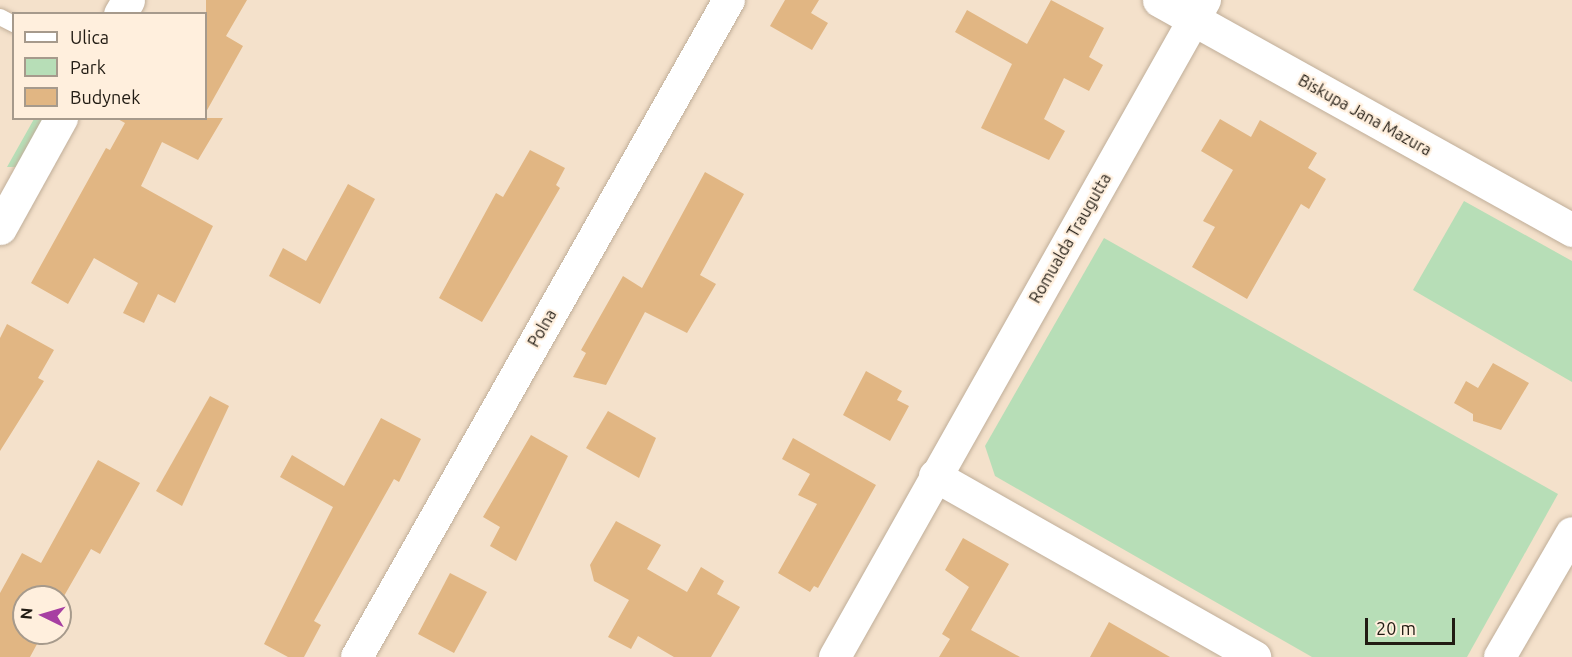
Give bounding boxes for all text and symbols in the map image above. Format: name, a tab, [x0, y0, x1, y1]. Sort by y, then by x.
legend	[12, 12, 207, 120]
text: Ulica	[70, 27, 109, 47]
text: Park	[70, 57, 106, 77]
street label: Biskupa Jana Mazura	[1295, 70, 1435, 160]
text: Budynek	[70, 87, 140, 107]
street label: Romualda Traugutta	[1025, 170, 1115, 306]
street label: Polna	[524, 306, 560, 350]
north arrow	[12, 585, 72, 645]
scale bar	[1368, 606, 1458, 644]
text: N	[17, 607, 36, 620]
text: 20 m	[1376, 618, 1416, 638]

